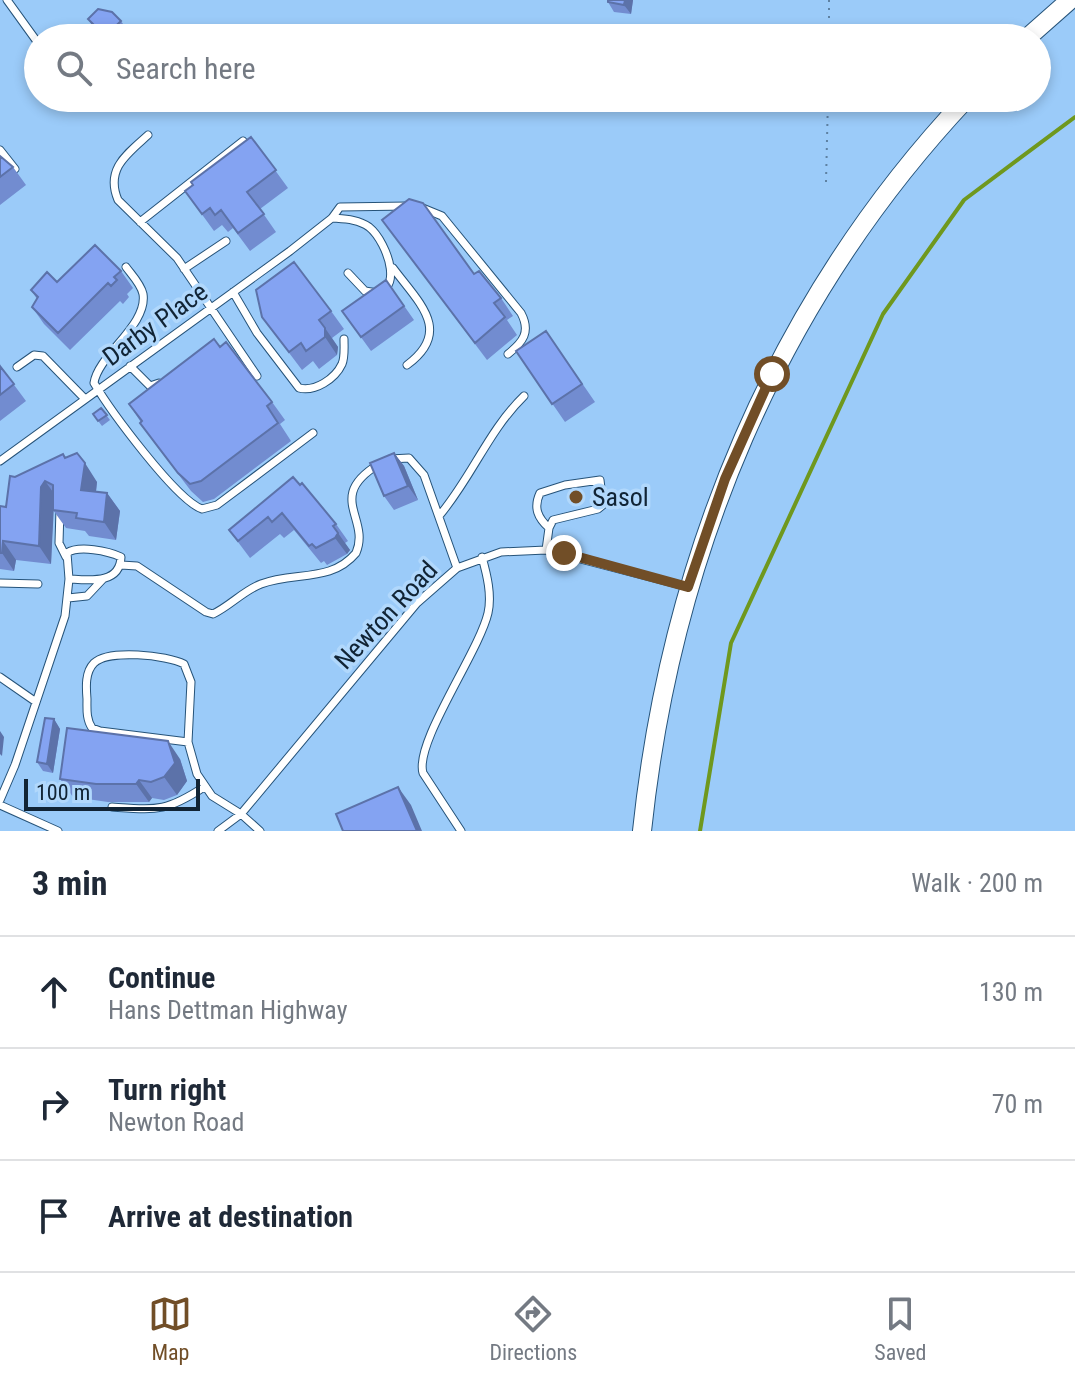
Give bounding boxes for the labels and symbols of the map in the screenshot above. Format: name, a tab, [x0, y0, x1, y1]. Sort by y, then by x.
street label: Darby Place	[97, 276, 213, 372]
route start	[754, 356, 790, 392]
place label: Sasol	[592, 482, 649, 512]
marker: Sasol	[567, 488, 585, 506]
route end	[546, 535, 582, 571]
street label: Newton Road	[328, 555, 444, 675]
scale bar	[24, 775, 200, 811]

